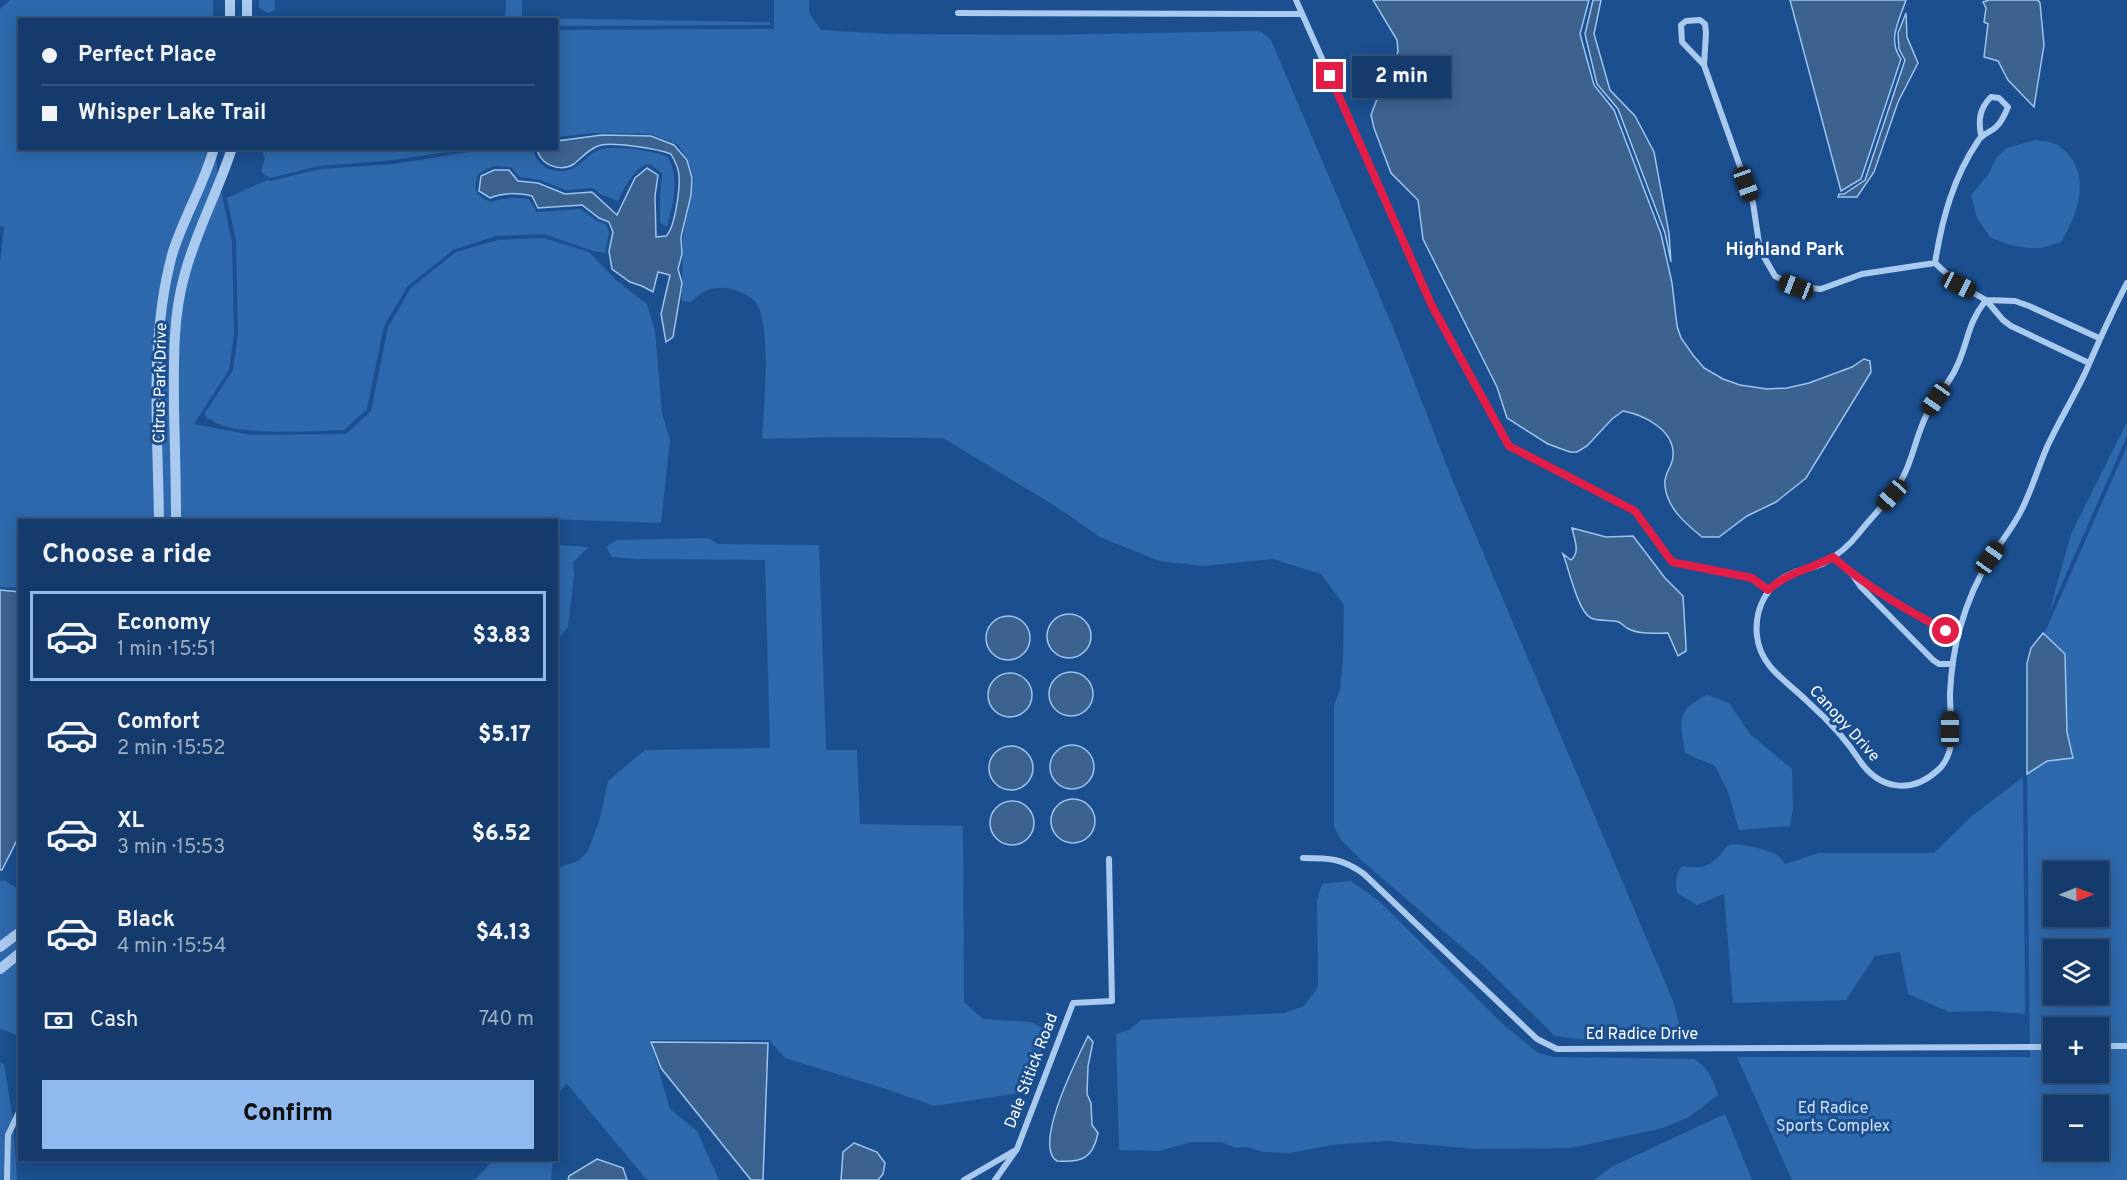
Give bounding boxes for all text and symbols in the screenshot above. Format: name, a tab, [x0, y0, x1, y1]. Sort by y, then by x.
text: Perfect Place	[78, 42, 216, 69]
callout: 2 min	[1351, 55, 1450, 97]
route end	[1316, 62, 1343, 89]
text: 2 min	[1375, 64, 1428, 90]
text: Whisper Lake Trail	[78, 100, 266, 127]
car	[1731, 164, 1761, 204]
district label: Highland Park	[1726, 239, 1844, 262]
car	[1939, 269, 1979, 301]
car	[1776, 272, 1816, 302]
street label: Citrus Park Drive	[150, 322, 172, 444]
car	[1918, 379, 1954, 419]
car	[1873, 476, 1911, 514]
text: Choose a ride	[42, 538, 212, 572]
car	[1972, 538, 2008, 578]
icon: car	[45, 609, 99, 663]
text: Economy	[117, 610, 211, 637]
route start	[1932, 617, 1959, 644]
text: $3.83	[472, 623, 531, 650]
text: 1 min · 15:51	[117, 637, 216, 663]
street label: Canopy Drive	[1804, 682, 1884, 766]
icon: car	[45, 708, 99, 762]
text: Comfort	[117, 709, 200, 736]
car	[1941, 711, 1959, 747]
text: $5.17	[478, 722, 531, 749]
text: 2 min · 15:52	[117, 736, 226, 762]
icon: car	[45, 807, 99, 861]
text: XL	[117, 808, 144, 835]
text: $6.52	[472, 821, 531, 848]
text: 3 min · 15:53	[117, 835, 225, 861]
north arrow	[2043, 861, 2109, 927]
map controls	[2043, 861, 2109, 1161]
icon: car	[45, 906, 99, 960]
text: Black	[117, 907, 175, 934]
text: $4.13	[476, 920, 531, 947]
text: 4 min · 15:54	[117, 934, 226, 960]
button: layers	[2043, 939, 2109, 1005]
icon: cash	[42, 1004, 75, 1037]
text: Cash	[90, 1007, 139, 1034]
text: 740 m	[479, 1007, 534, 1033]
street label: Dale Stitick Road	[1001, 1011, 1063, 1131]
button: +	[2043, 1017, 2109, 1083]
street label: Ed Radice Drive	[1586, 1025, 1698, 1045]
button: Confirm	[42, 1080, 534, 1149]
button: −	[2043, 1095, 2109, 1161]
park label: Ed Radice Sports Complex	[1776, 1099, 1890, 1137]

